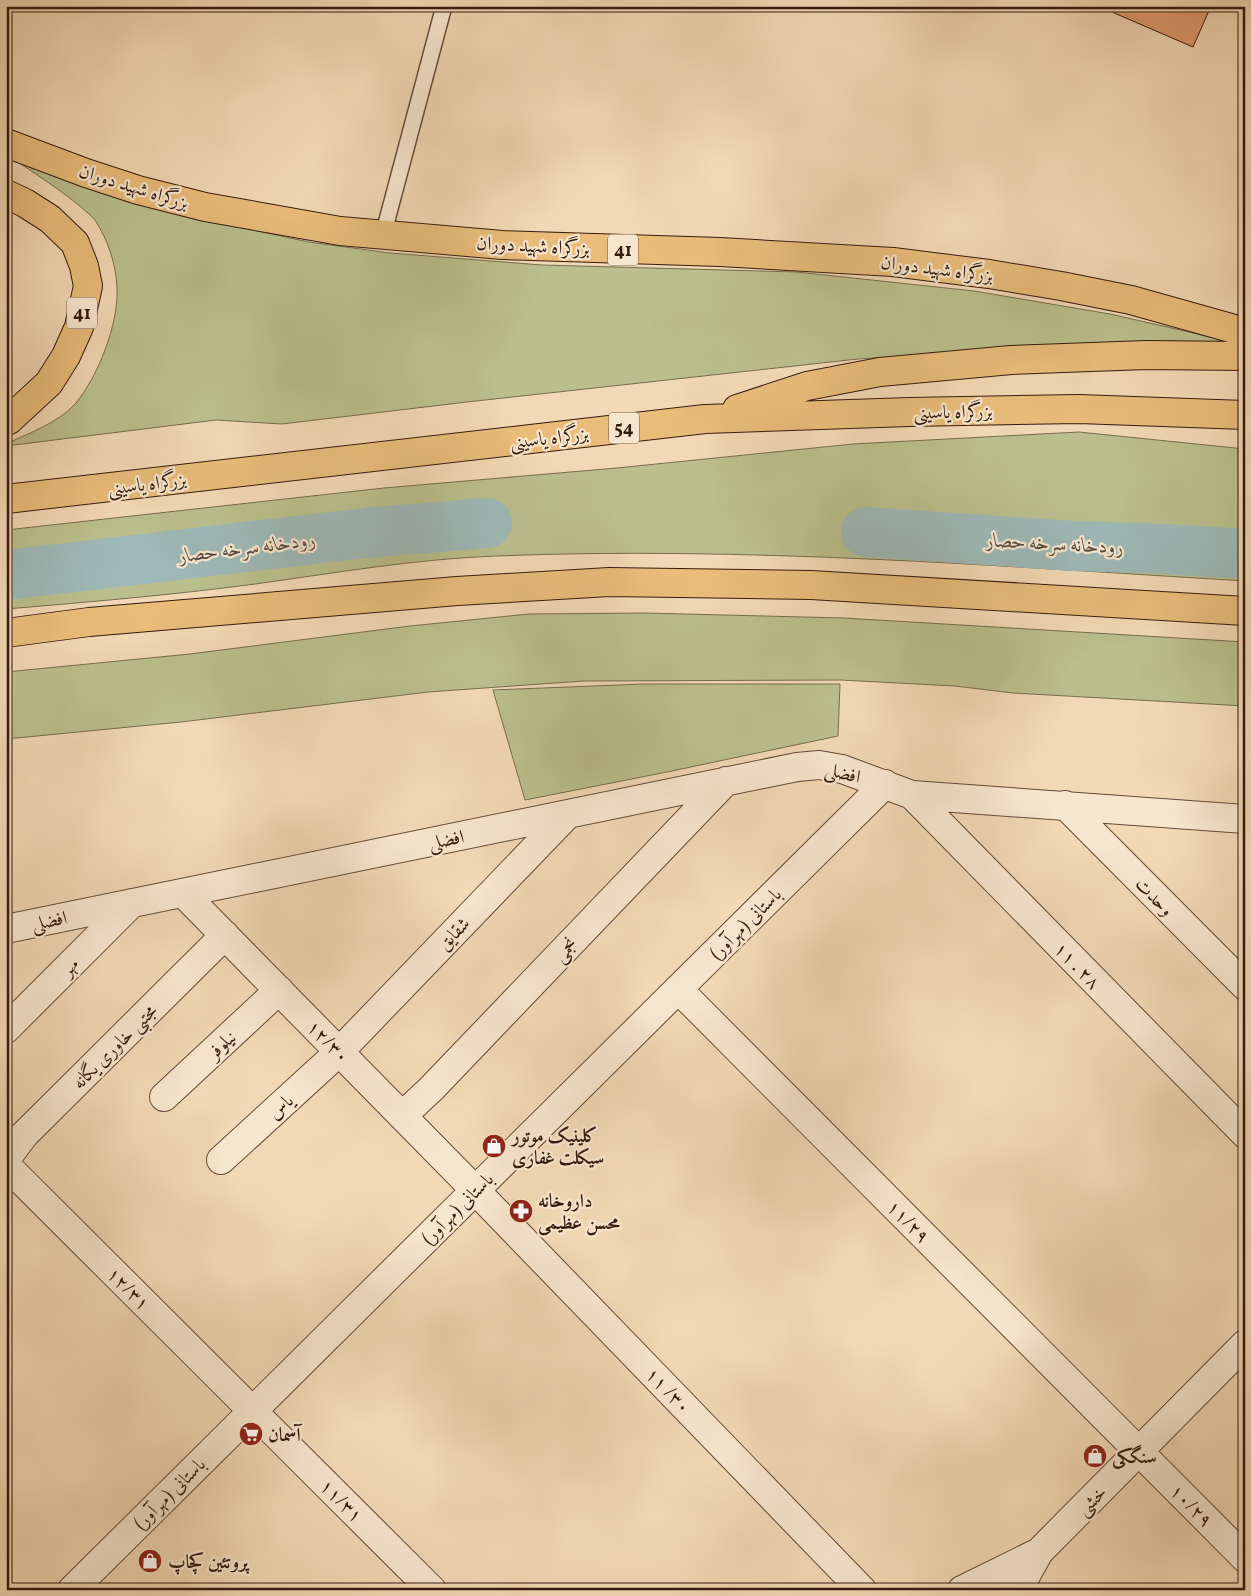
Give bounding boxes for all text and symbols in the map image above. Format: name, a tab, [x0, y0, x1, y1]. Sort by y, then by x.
street label: بزرگراه شهید دوران	[75, 158, 192, 217]
street label: بزرگراه شهید دوران	[476, 230, 591, 263]
road number: 41	[608, 234, 638, 266]
street label: بزرگراه شهید دوران	[879, 249, 995, 290]
road number: 41	[67, 298, 97, 328]
street label: بزرگراه یاسینی	[913, 398, 994, 427]
road number: 54	[609, 412, 639, 443]
street label: بزرگراه یاسینی	[508, 420, 591, 457]
street label: بزرگراه یاسینی	[106, 466, 189, 503]
water label: رودخانه سرخه حصار	[175, 527, 317, 572]
water label: رودخانه سرخه حصار	[983, 527, 1125, 563]
street label: افضلی	[822, 757, 863, 791]
street label: افضلی	[426, 824, 467, 857]
street label: وحدت	[1128, 872, 1179, 923]
street label: باستانی (مهرآور)	[705, 883, 788, 966]
street label: افضلی	[29, 905, 70, 938]
street label: شقایق	[432, 912, 477, 957]
street label: نجمی	[548, 932, 585, 969]
street label: ۱۱ . ۲۸	[1048, 937, 1106, 996]
street label: مهر	[54, 952, 85, 984]
street label: مجتبی خاوری یگانه	[66, 998, 165, 1097]
street label: ۱۲/۳۰	[300, 1015, 355, 1070]
street label: نیلوفر	[201, 1025, 243, 1067]
street label: یاس	[263, 1088, 301, 1126]
place label: کلینیک موتور سیکلت غفاری	[510, 1124, 604, 1172]
shop icon: کلینیک موتور سیکلت غفاری	[481, 1133, 507, 1159]
street label: باستانی (مهرآور)	[417, 1168, 500, 1251]
place label: داروخانه محسن عظیمی	[538, 1189, 620, 1237]
street label: ۱۱/۲۹	[880, 1195, 935, 1250]
pharmacy icon: داروخانه محسن عظیمی	[508, 1198, 534, 1224]
street label: ۱۲/۳۱	[100, 1262, 155, 1317]
street label: ۱۱ /۳۰	[639, 1363, 696, 1420]
supermarket icon: آسمان	[238, 1421, 264, 1447]
place label: آسمان	[268, 1423, 303, 1449]
shop icon: سنگکی	[1082, 1443, 1108, 1469]
place label: سنگکی	[1112, 1444, 1157, 1471]
street label: باستانی (مهرآور)	[129, 1453, 212, 1536]
street label: ۱۱/۳۱	[313, 1474, 368, 1529]
street label: ۱۰/۲۹	[1163, 1479, 1218, 1534]
street label: خشی	[1071, 1480, 1113, 1522]
shop icon: پروتئین کچاپ	[137, 1548, 163, 1574]
place label: پروتئین کچاپ	[168, 1550, 250, 1576]

